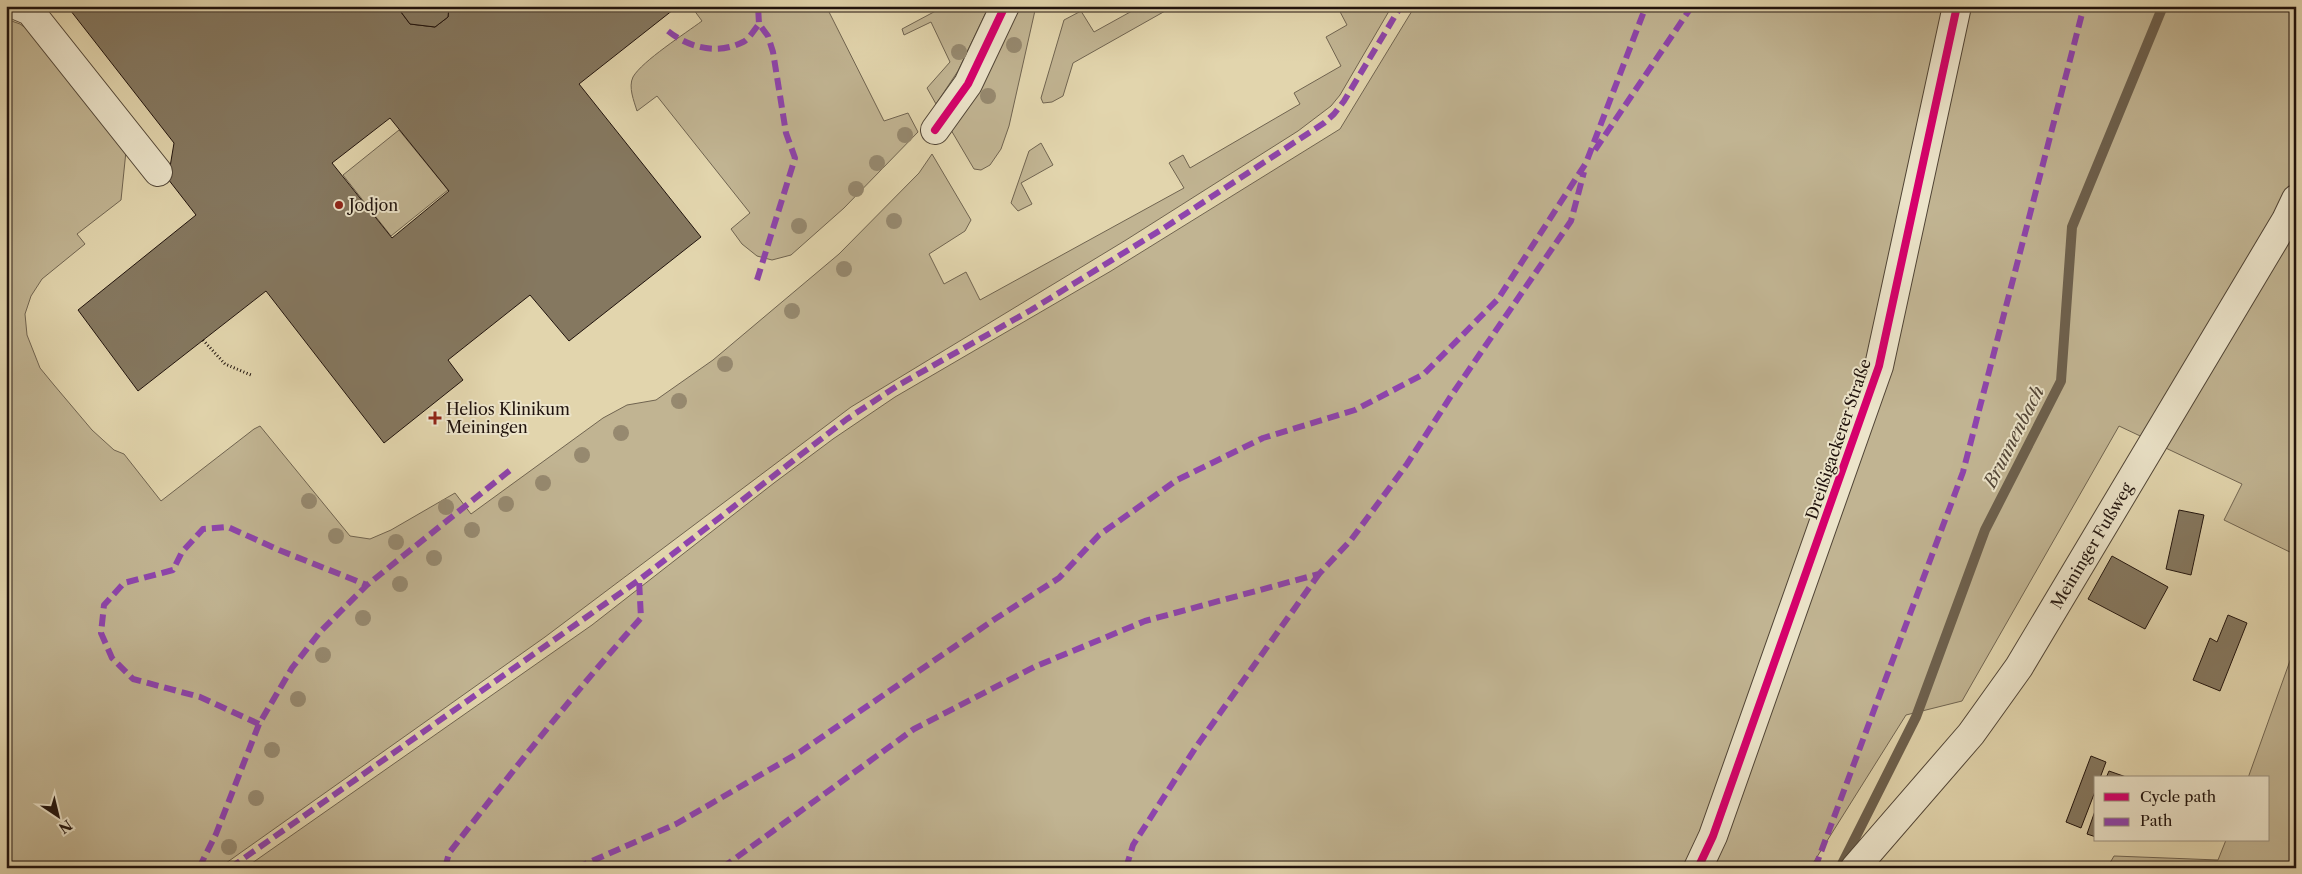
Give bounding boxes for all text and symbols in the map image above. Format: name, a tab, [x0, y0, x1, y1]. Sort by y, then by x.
place label: Jodjon	[346, 195, 398, 215]
marker: Jodjon	[333, 199, 345, 211]
street label: Dreißigackerer Straße	[1801, 356, 1875, 522]
water label: Brunnenbach	[1978, 383, 2049, 493]
place label: Helios Klinikum Meiningen	[446, 399, 570, 437]
marker: Helios Klinikum Meiningen	[428, 411, 442, 425]
street label: Meininger Fußweg	[2046, 478, 2137, 612]
legend	[2094, 776, 2270, 842]
text: Cycle path	[2140, 787, 2217, 806]
north arrow	[32, 792, 82, 842]
text: Path	[2140, 811, 2173, 830]
text: N	[55, 816, 76, 838]

